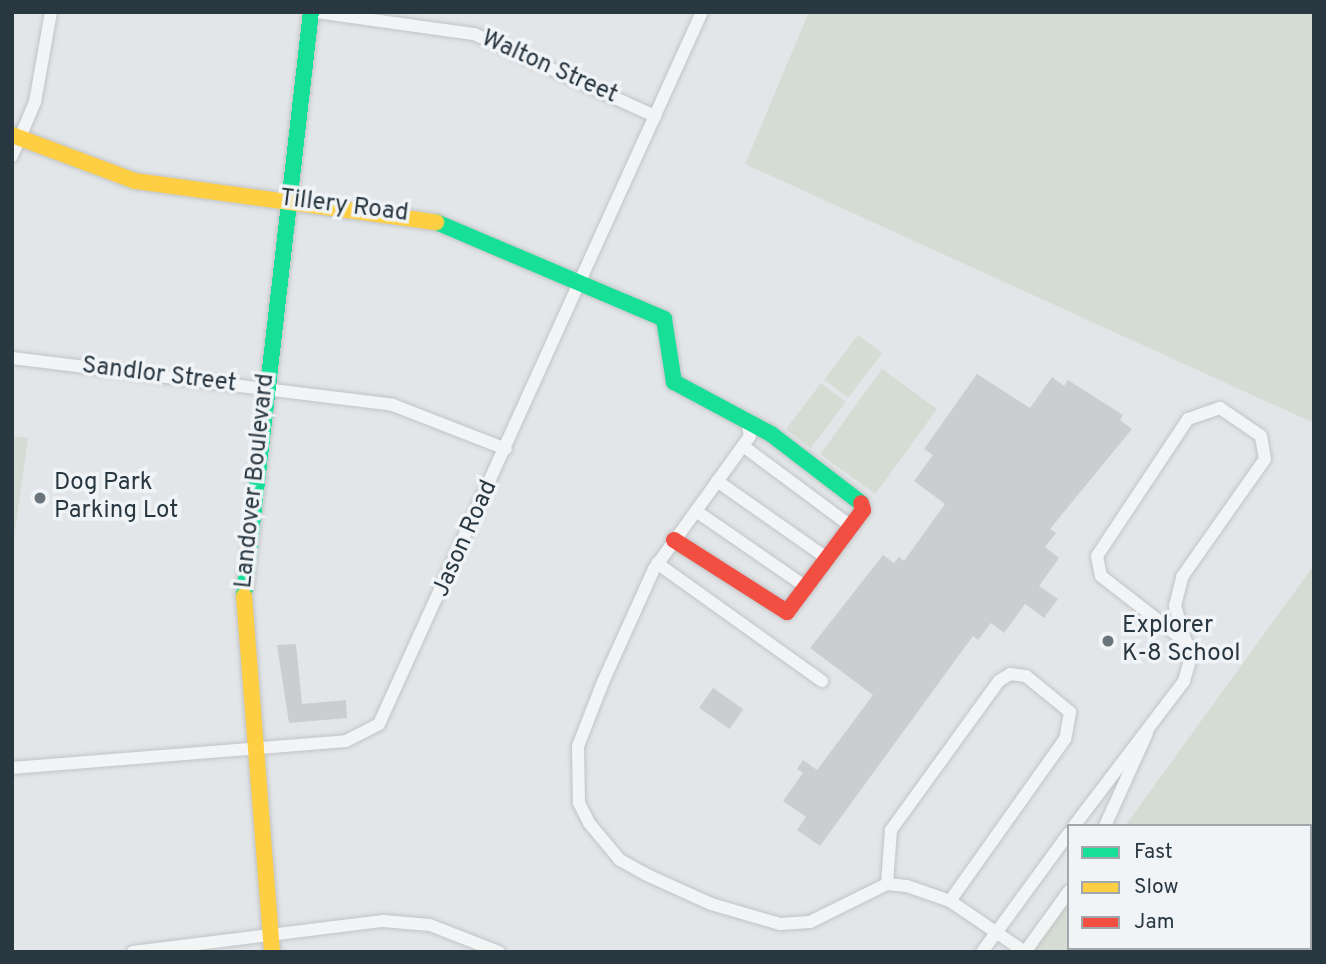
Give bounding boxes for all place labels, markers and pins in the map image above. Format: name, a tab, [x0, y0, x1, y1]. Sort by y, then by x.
place label: Dog Park Parking Lot	[54, 470, 178, 526]
marker: Dog Park Parking Lot	[32, 490, 48, 506]
place label: Explorer K-8 School	[1122, 613, 1241, 669]
marker: Explorer K-8 School	[1100, 633, 1116, 649]

